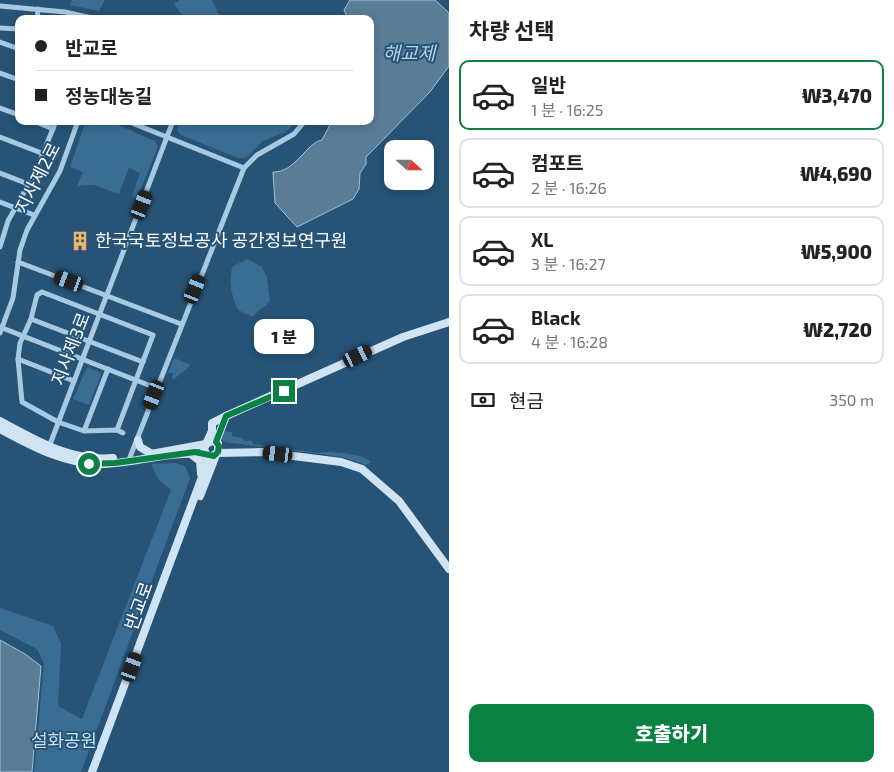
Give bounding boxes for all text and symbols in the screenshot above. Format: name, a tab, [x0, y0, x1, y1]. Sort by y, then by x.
text: 차량 선택	[469, 17, 555, 43]
text: 반교로	[65, 36, 117, 59]
water label: 해교제	[383, 41, 438, 64]
icon: car	[471, 73, 516, 118]
text: 일반	[531, 73, 566, 96]
text: 정농대농길	[65, 84, 152, 107]
text: ₩3,470	[802, 84, 872, 107]
text: 1 분 · 16:25	[531, 100, 603, 119]
street label: 지사제2로	[10, 139, 64, 217]
north arrow	[384, 140, 434, 190]
map controls	[384, 140, 434, 190]
icon: car	[471, 151, 516, 196]
text: 컴포트	[531, 151, 583, 174]
text: ₩4,690	[800, 162, 872, 185]
text: 2 분 · 16:26	[531, 178, 607, 197]
car	[129, 188, 154, 222]
text: XL	[531, 228, 553, 251]
place label: 한국국토정보공사 공간정보연구원	[95, 229, 347, 251]
icon: car	[471, 229, 516, 274]
building icon: 한국국토정보공사 공간정보연구원	[69, 230, 91, 252]
text: ₩5,900	[801, 240, 872, 263]
text: 3 분 · 16:27	[531, 254, 606, 273]
car	[52, 269, 85, 293]
car	[182, 272, 207, 306]
text: Black	[531, 306, 581, 329]
icon: car	[471, 307, 516, 352]
street label: 지사제3로	[46, 309, 94, 388]
callout: 1 분	[254, 318, 314, 354]
text: ₩2,720	[803, 318, 872, 341]
text: 1 분	[271, 327, 297, 346]
text: 4 분 · 16:28	[531, 332, 608, 351]
car	[341, 343, 374, 369]
car	[141, 378, 166, 412]
route end	[273, 380, 295, 402]
icon: cash	[469, 386, 497, 414]
text: 현금	[509, 389, 544, 412]
text: 350 m	[829, 390, 874, 409]
car	[262, 445, 293, 463]
route start	[78, 453, 100, 475]
street label: 반교로	[119, 579, 157, 633]
car	[119, 650, 144, 684]
button: 호출하기	[469, 704, 874, 762]
park label: 설화공원	[31, 729, 97, 751]

